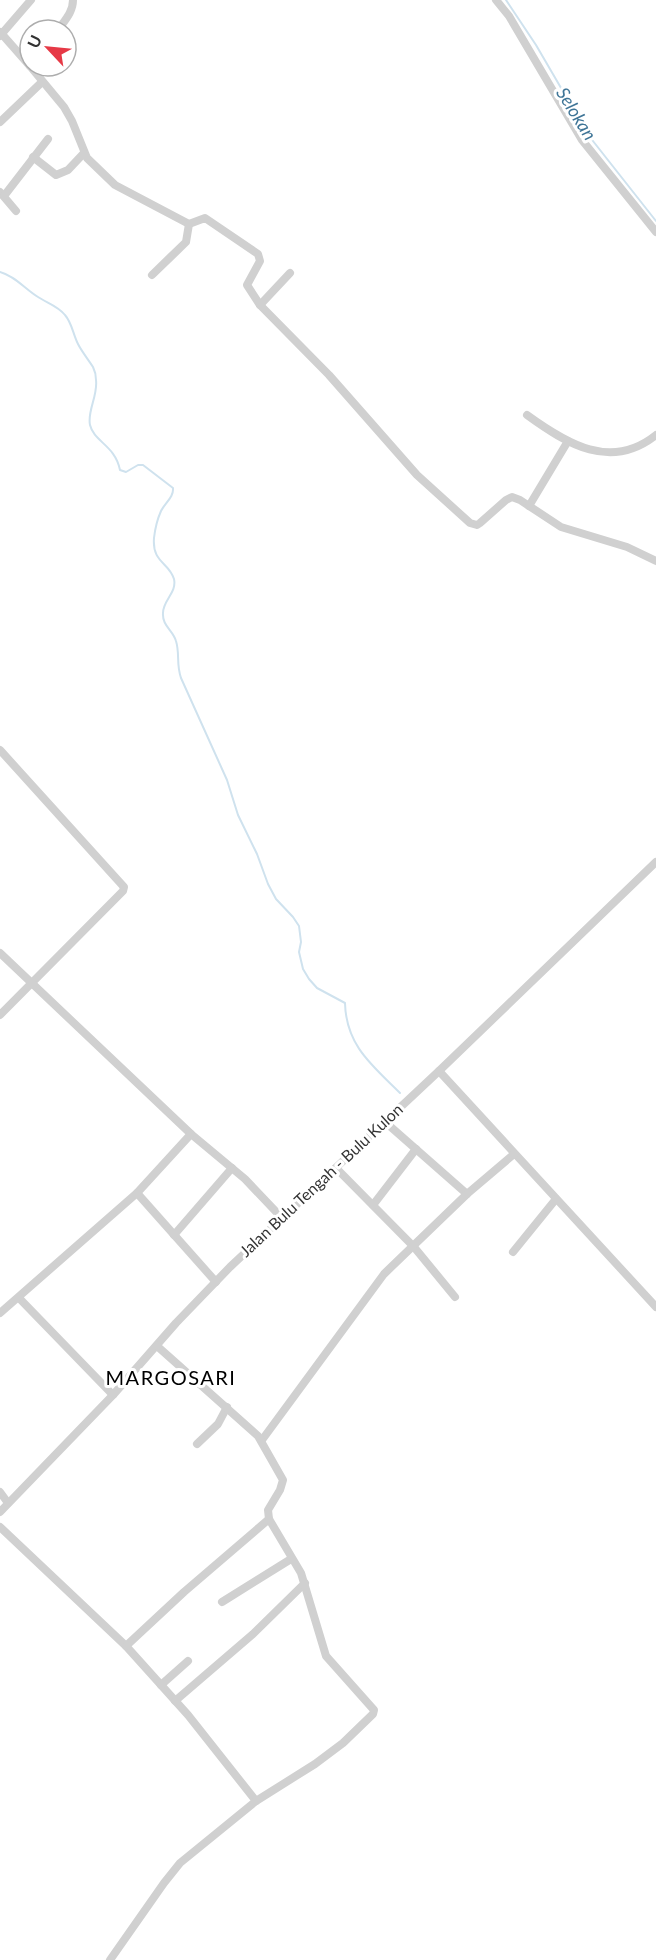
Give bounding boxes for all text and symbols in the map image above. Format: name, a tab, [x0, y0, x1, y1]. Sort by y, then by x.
north arrow	[18, 18, 78, 78]
text: U	[23, 32, 45, 51]
water label: Selokan	[552, 83, 602, 144]
street label: Jalan Bulu Tengah - Bulu Kulon	[235, 1099, 406, 1260]
district label: MARGOSARI	[106, 1365, 236, 1389]

